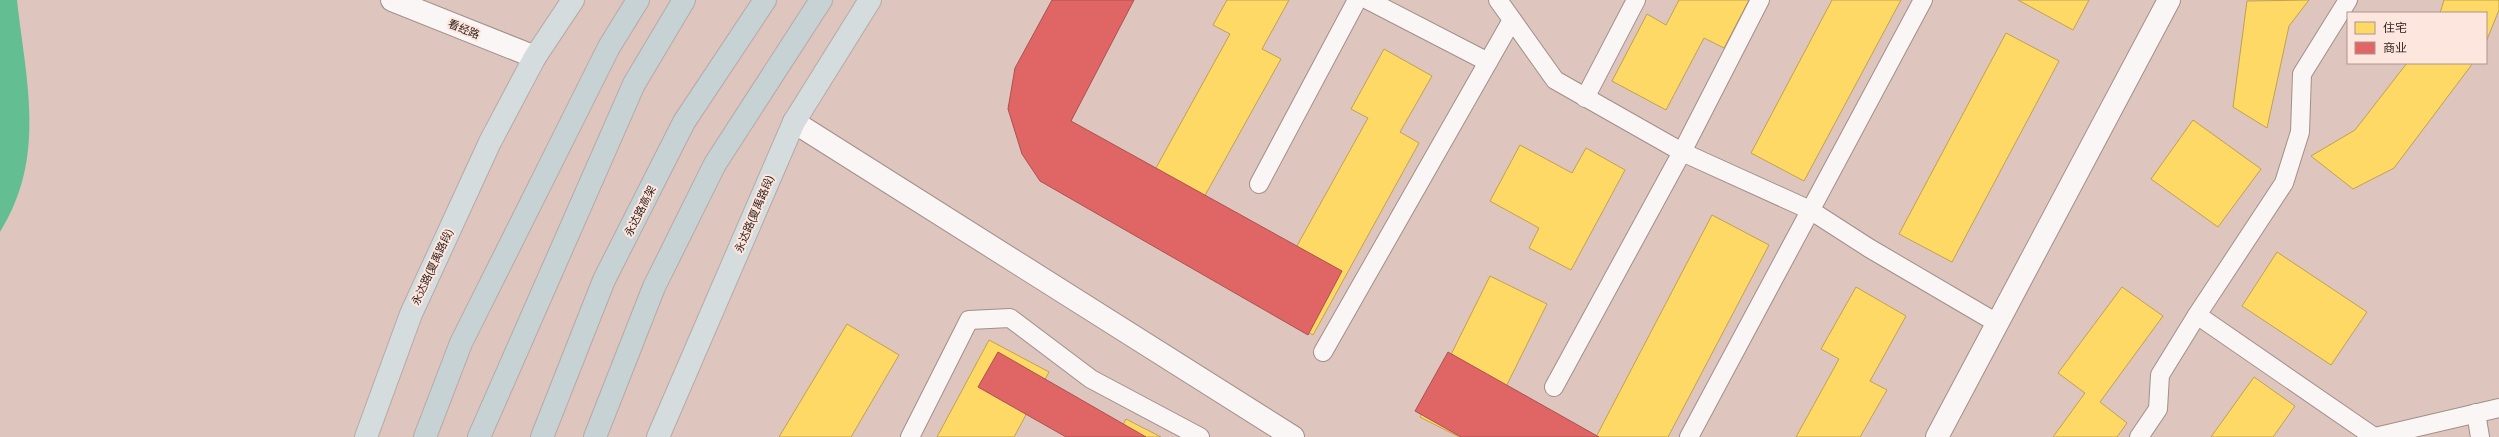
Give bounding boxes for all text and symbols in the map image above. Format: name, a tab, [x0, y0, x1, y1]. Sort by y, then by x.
legend	[2347, 12, 2487, 64]
street label: 看经路	[446, 17, 482, 41]
text: 住宅	[2383, 21, 2407, 35]
text: 商业	[2383, 41, 2407, 55]
street label: 永达路(夏禹路段)	[732, 173, 776, 254]
street label: 永达路高架	[622, 184, 658, 238]
street label: 永达路(夏禹路段)	[409, 227, 455, 307]

